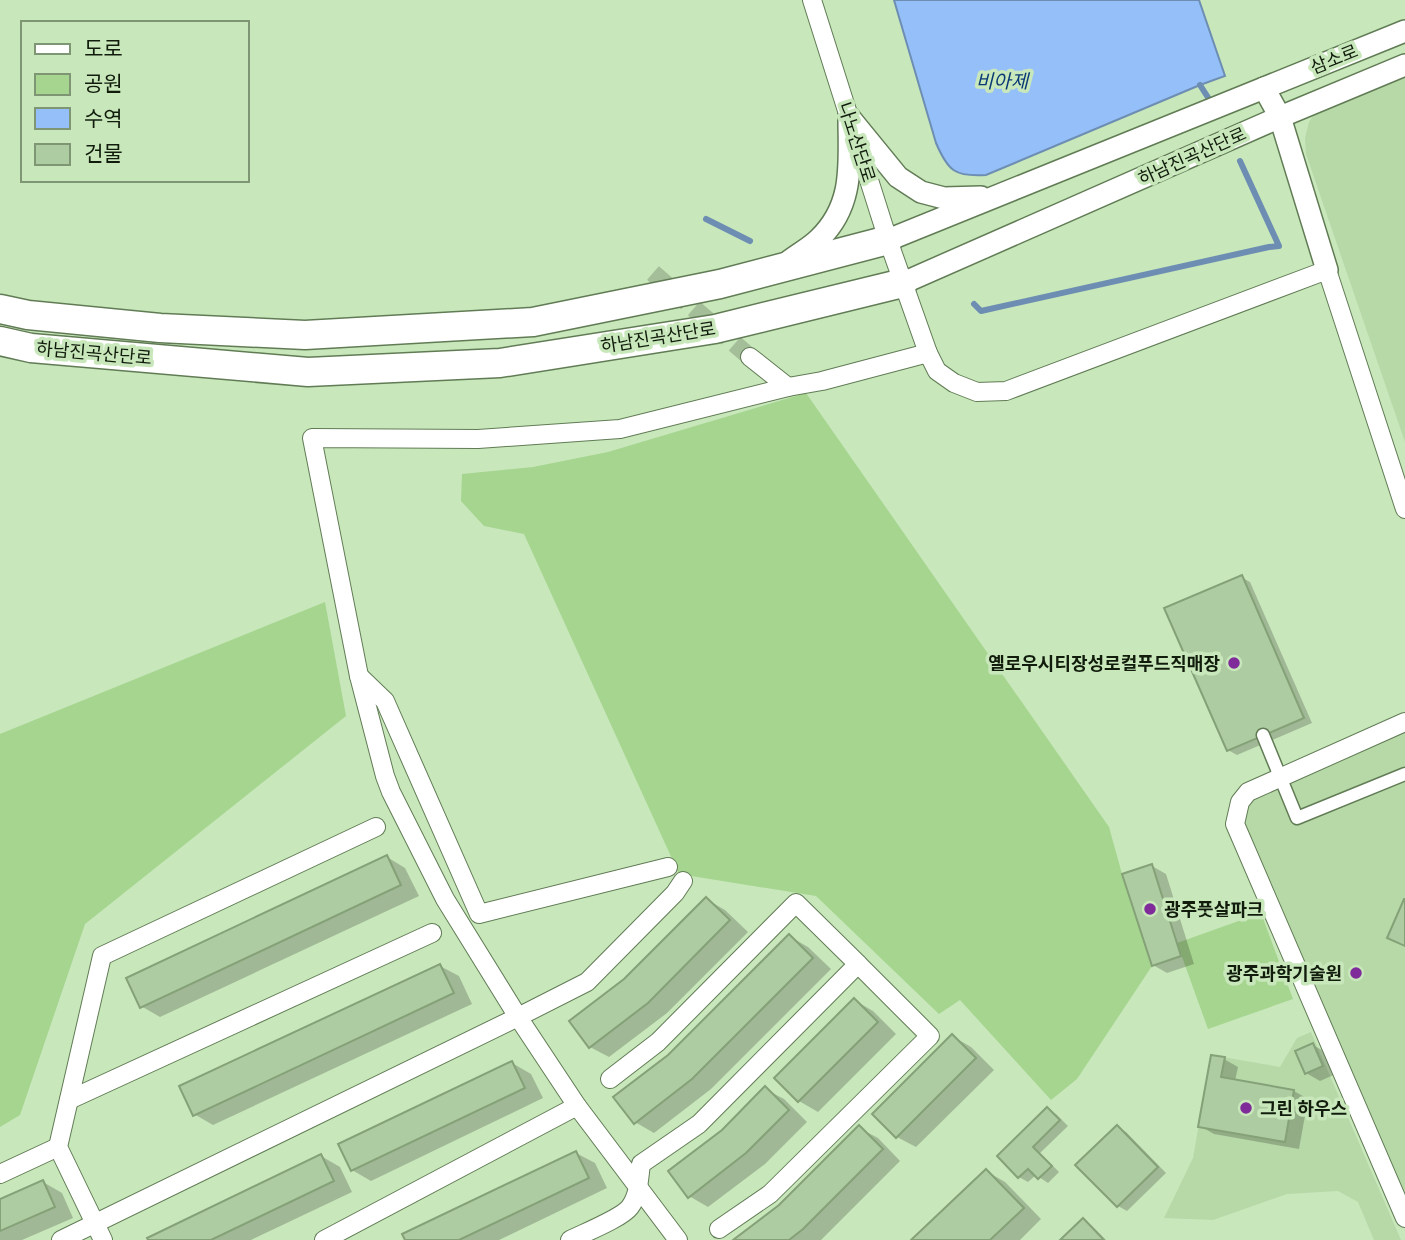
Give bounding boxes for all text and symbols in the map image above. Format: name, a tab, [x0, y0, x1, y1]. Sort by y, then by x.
legend	[21, 21, 248, 182]
text: 도로	[84, 35, 123, 62]
street label: 삼소로	[1307, 39, 1361, 79]
water label: 비아제	[976, 69, 1031, 93]
text: 공원	[84, 70, 123, 97]
street label: 나노산단로	[833, 99, 881, 185]
text: 수역	[84, 105, 123, 132]
street label: 하남진곡산단로	[1134, 122, 1250, 190]
text: 건물	[84, 140, 123, 167]
street label: 하남진곡산단로	[599, 317, 717, 357]
street label: 하남진곡산단로	[35, 336, 153, 370]
place label: 옐로우시티장성로컬푸드직매장	[988, 652, 1220, 675]
marker: 옐로우시티장성로컬푸드직매장	[1226, 655, 1242, 671]
place label: 광주풋살파크	[1164, 898, 1263, 921]
marker: 광주풋살파크	[1142, 901, 1158, 917]
place label: 광주과학기술원	[1226, 962, 1342, 985]
marker: 광주과학기술원	[1348, 965, 1364, 981]
place label: 그린 하우스	[1260, 1097, 1347, 1120]
marker: 그린 하우스	[1238, 1100, 1254, 1116]

